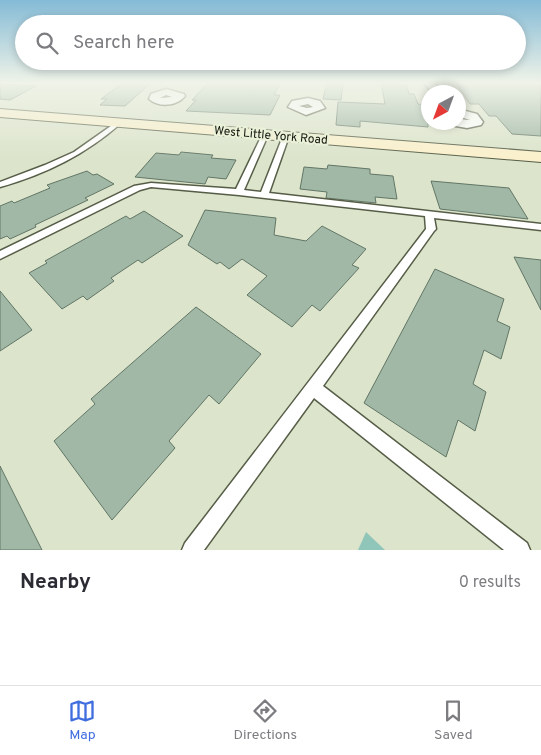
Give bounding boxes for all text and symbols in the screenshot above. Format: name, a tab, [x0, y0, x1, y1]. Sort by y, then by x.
search box	[15, 15, 526, 70]
icon: search	[33, 29, 61, 57]
text: Search here	[73, 31, 175, 55]
north arrow	[421, 85, 466, 130]
street label: West Little York Road	[213, 123, 328, 149]
text: Nearby	[20, 569, 91, 596]
text: 0 results	[459, 573, 521, 593]
tab: Map	[68, 697, 96, 744]
tab: Directions	[233, 697, 297, 744]
tab: Saved	[434, 697, 473, 744]

